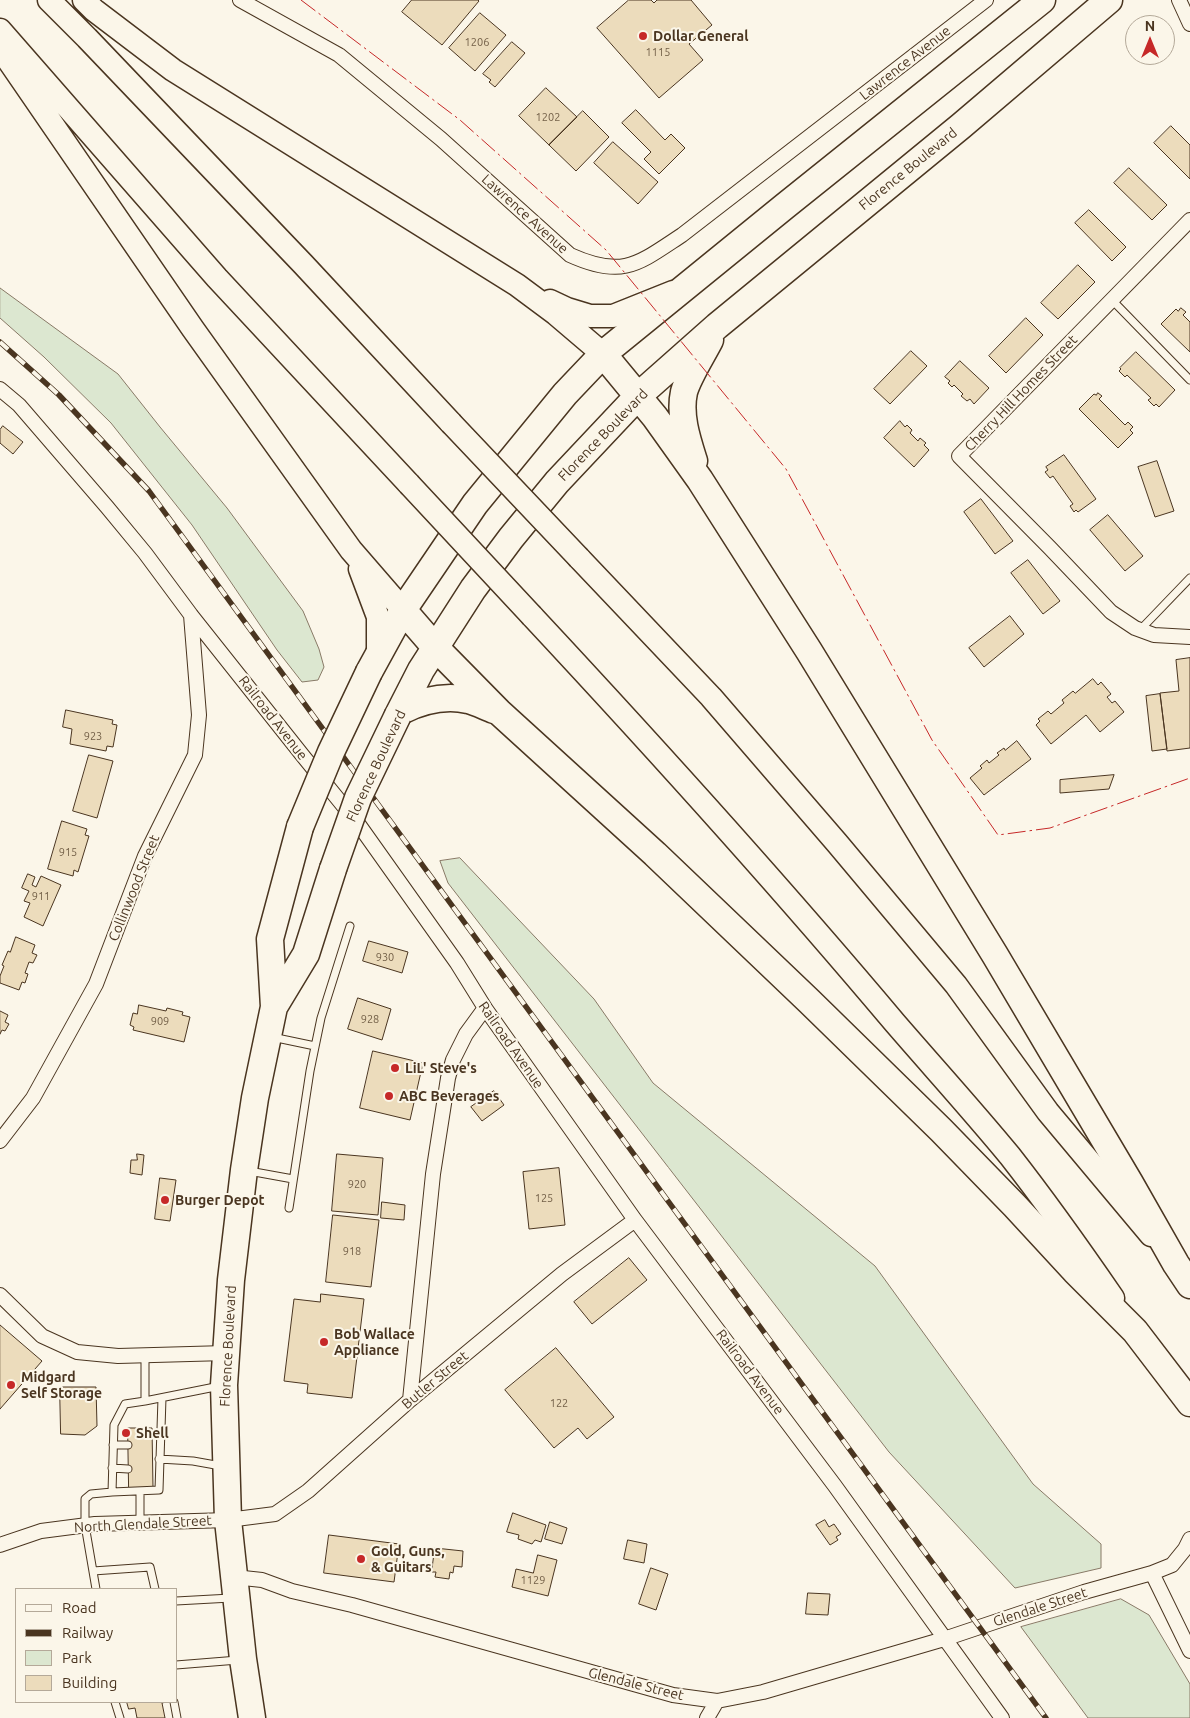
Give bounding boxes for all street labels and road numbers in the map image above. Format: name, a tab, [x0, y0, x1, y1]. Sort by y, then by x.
street label: Lawrence Avenue	[856, 22, 954, 104]
street label: Florence Boulevard	[855, 124, 961, 214]
street label: Lawrence Avenue	[478, 171, 572, 257]
street label: Cherry Hill Homes Street	[961, 331, 1081, 455]
street label: Florence Boulevard	[555, 385, 651, 485]
street label: Railroad Avenue	[235, 673, 311, 763]
street label: Florence Boulevard	[343, 707, 409, 825]
street label: Collinwood Street	[105, 832, 163, 944]
street label: Railroad Avenue	[475, 998, 547, 1092]
street label: Florence Boulevard	[216, 1285, 240, 1407]
street label: Railroad Avenue	[713, 1326, 787, 1418]
street label: Butler Street	[398, 1347, 472, 1413]
street label: North Glendale Street	[74, 1512, 212, 1536]
street label: Glendale Street	[991, 1584, 1089, 1630]
street label: Glendale Street	[587, 1664, 685, 1704]

